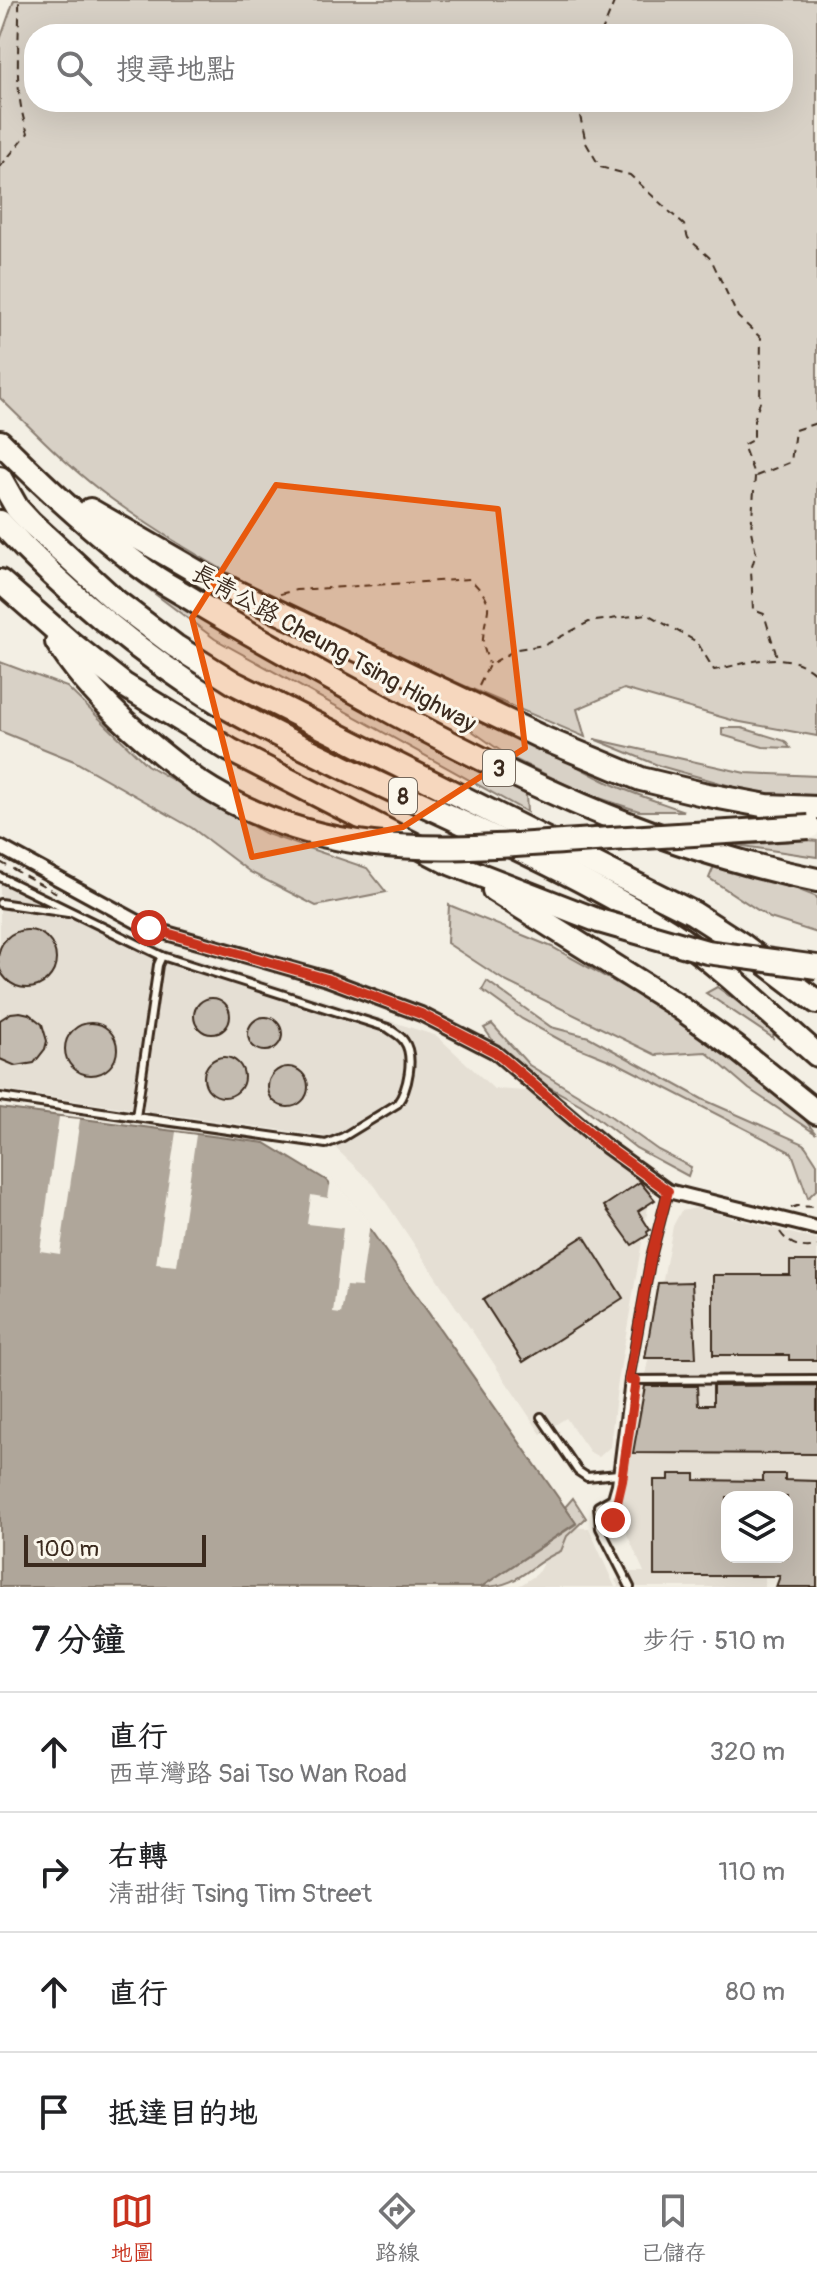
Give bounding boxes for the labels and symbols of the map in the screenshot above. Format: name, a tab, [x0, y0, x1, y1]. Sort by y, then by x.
street label: 長青公路 Cheung Tsing Highway	[187, 558, 481, 739]
road number: 3	[483, 750, 515, 786]
road number: 8	[389, 778, 417, 814]
route start	[131, 910, 167, 946]
route end	[595, 1502, 631, 1538]
scale bar	[24, 1531, 206, 1567]

